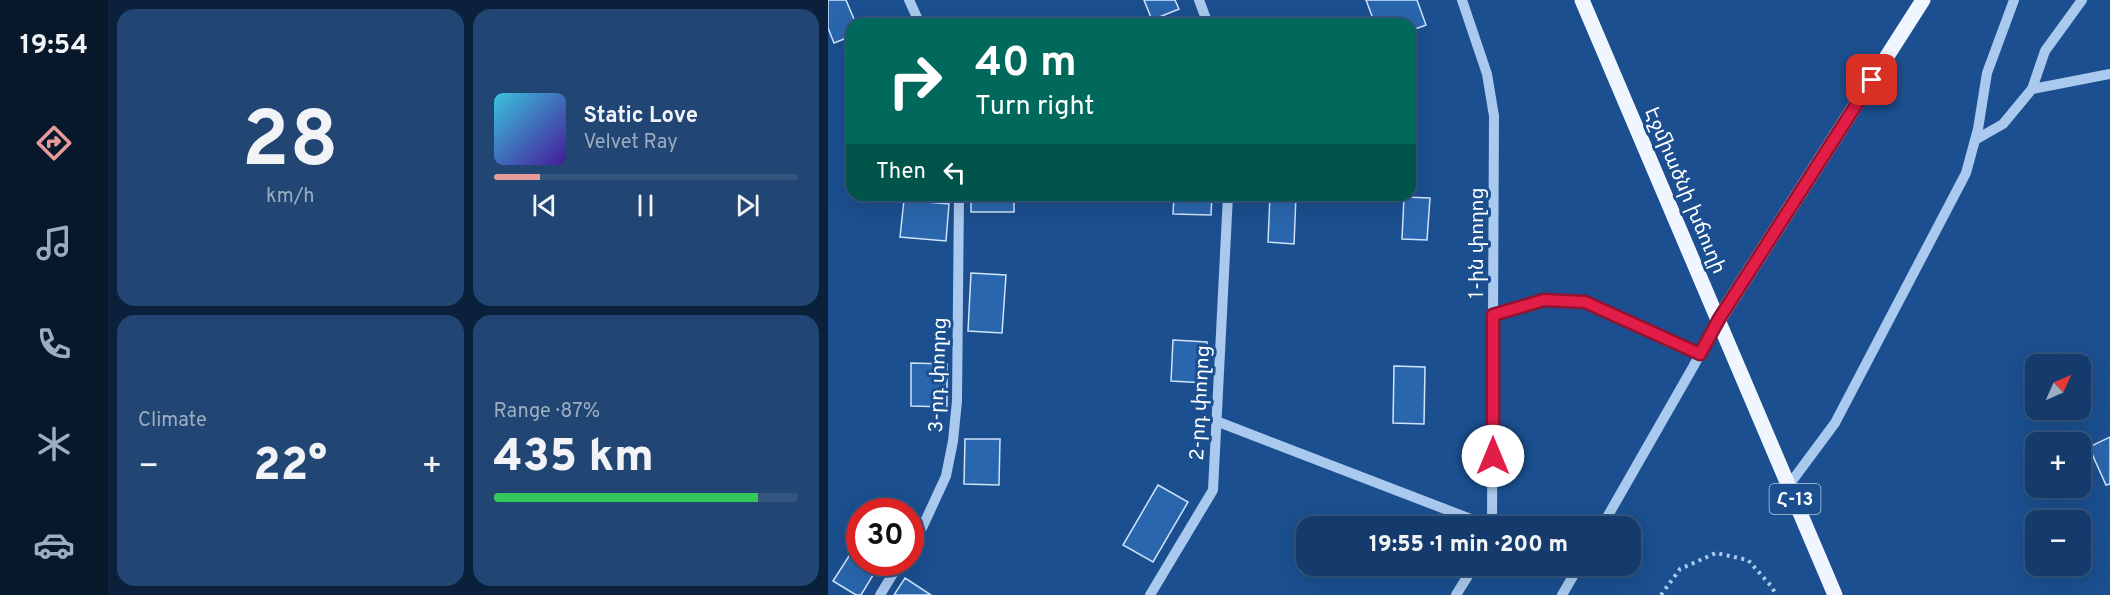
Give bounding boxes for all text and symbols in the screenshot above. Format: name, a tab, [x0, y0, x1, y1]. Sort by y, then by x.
text: 19:54	[20, 29, 88, 63]
text: 40 m	[975, 38, 1077, 91]
icon: right	[876, 42, 954, 120]
pin	[1846, 54, 1897, 105]
icon: arrive	[1855, 63, 1888, 96]
text: Turn right	[975, 90, 1094, 124]
text: 28	[242, 95, 339, 194]
text: Static Love	[584, 103, 698, 130]
street label: Էջմիածնի խճուղի	[1637, 104, 1731, 278]
icon: directions	[33, 122, 75, 164]
text: Velvet Ray	[584, 130, 678, 156]
icon: left	[938, 156, 971, 189]
text: Then	[876, 159, 926, 186]
text: km/h	[266, 184, 315, 210]
street label: 1-ին փողոց	[1465, 188, 1491, 298]
icon: previous	[528, 189, 561, 222]
icon: pause	[629, 189, 662, 222]
icon: next	[731, 189, 764, 222]
icon: music	[33, 222, 75, 264]
street label: 3-րդ փողոց	[924, 317, 954, 433]
icon: phone	[33, 323, 75, 365]
street label: 2-րդ փողոց	[1185, 345, 1217, 462]
north arrow	[2025, 354, 2091, 420]
map controls	[2025, 354, 2091, 576]
text: Range · 87%	[494, 399, 600, 425]
text: Climate	[138, 408, 207, 434]
icon: climate	[33, 423, 75, 465]
position arrow	[1461, 424, 1525, 488]
text: 435 km	[494, 430, 654, 487]
button: +	[2025, 432, 2091, 498]
text: 22°	[253, 439, 327, 496]
text: −	[138, 447, 159, 489]
text: +	[421, 447, 442, 489]
road number: Հ-13	[1770, 484, 1820, 514]
speed limit sign: 30	[846, 498, 924, 576]
button: −	[2025, 510, 2091, 576]
icon: car	[33, 524, 75, 566]
text: 19:55 · 1 min · 200 m	[1369, 532, 1568, 559]

